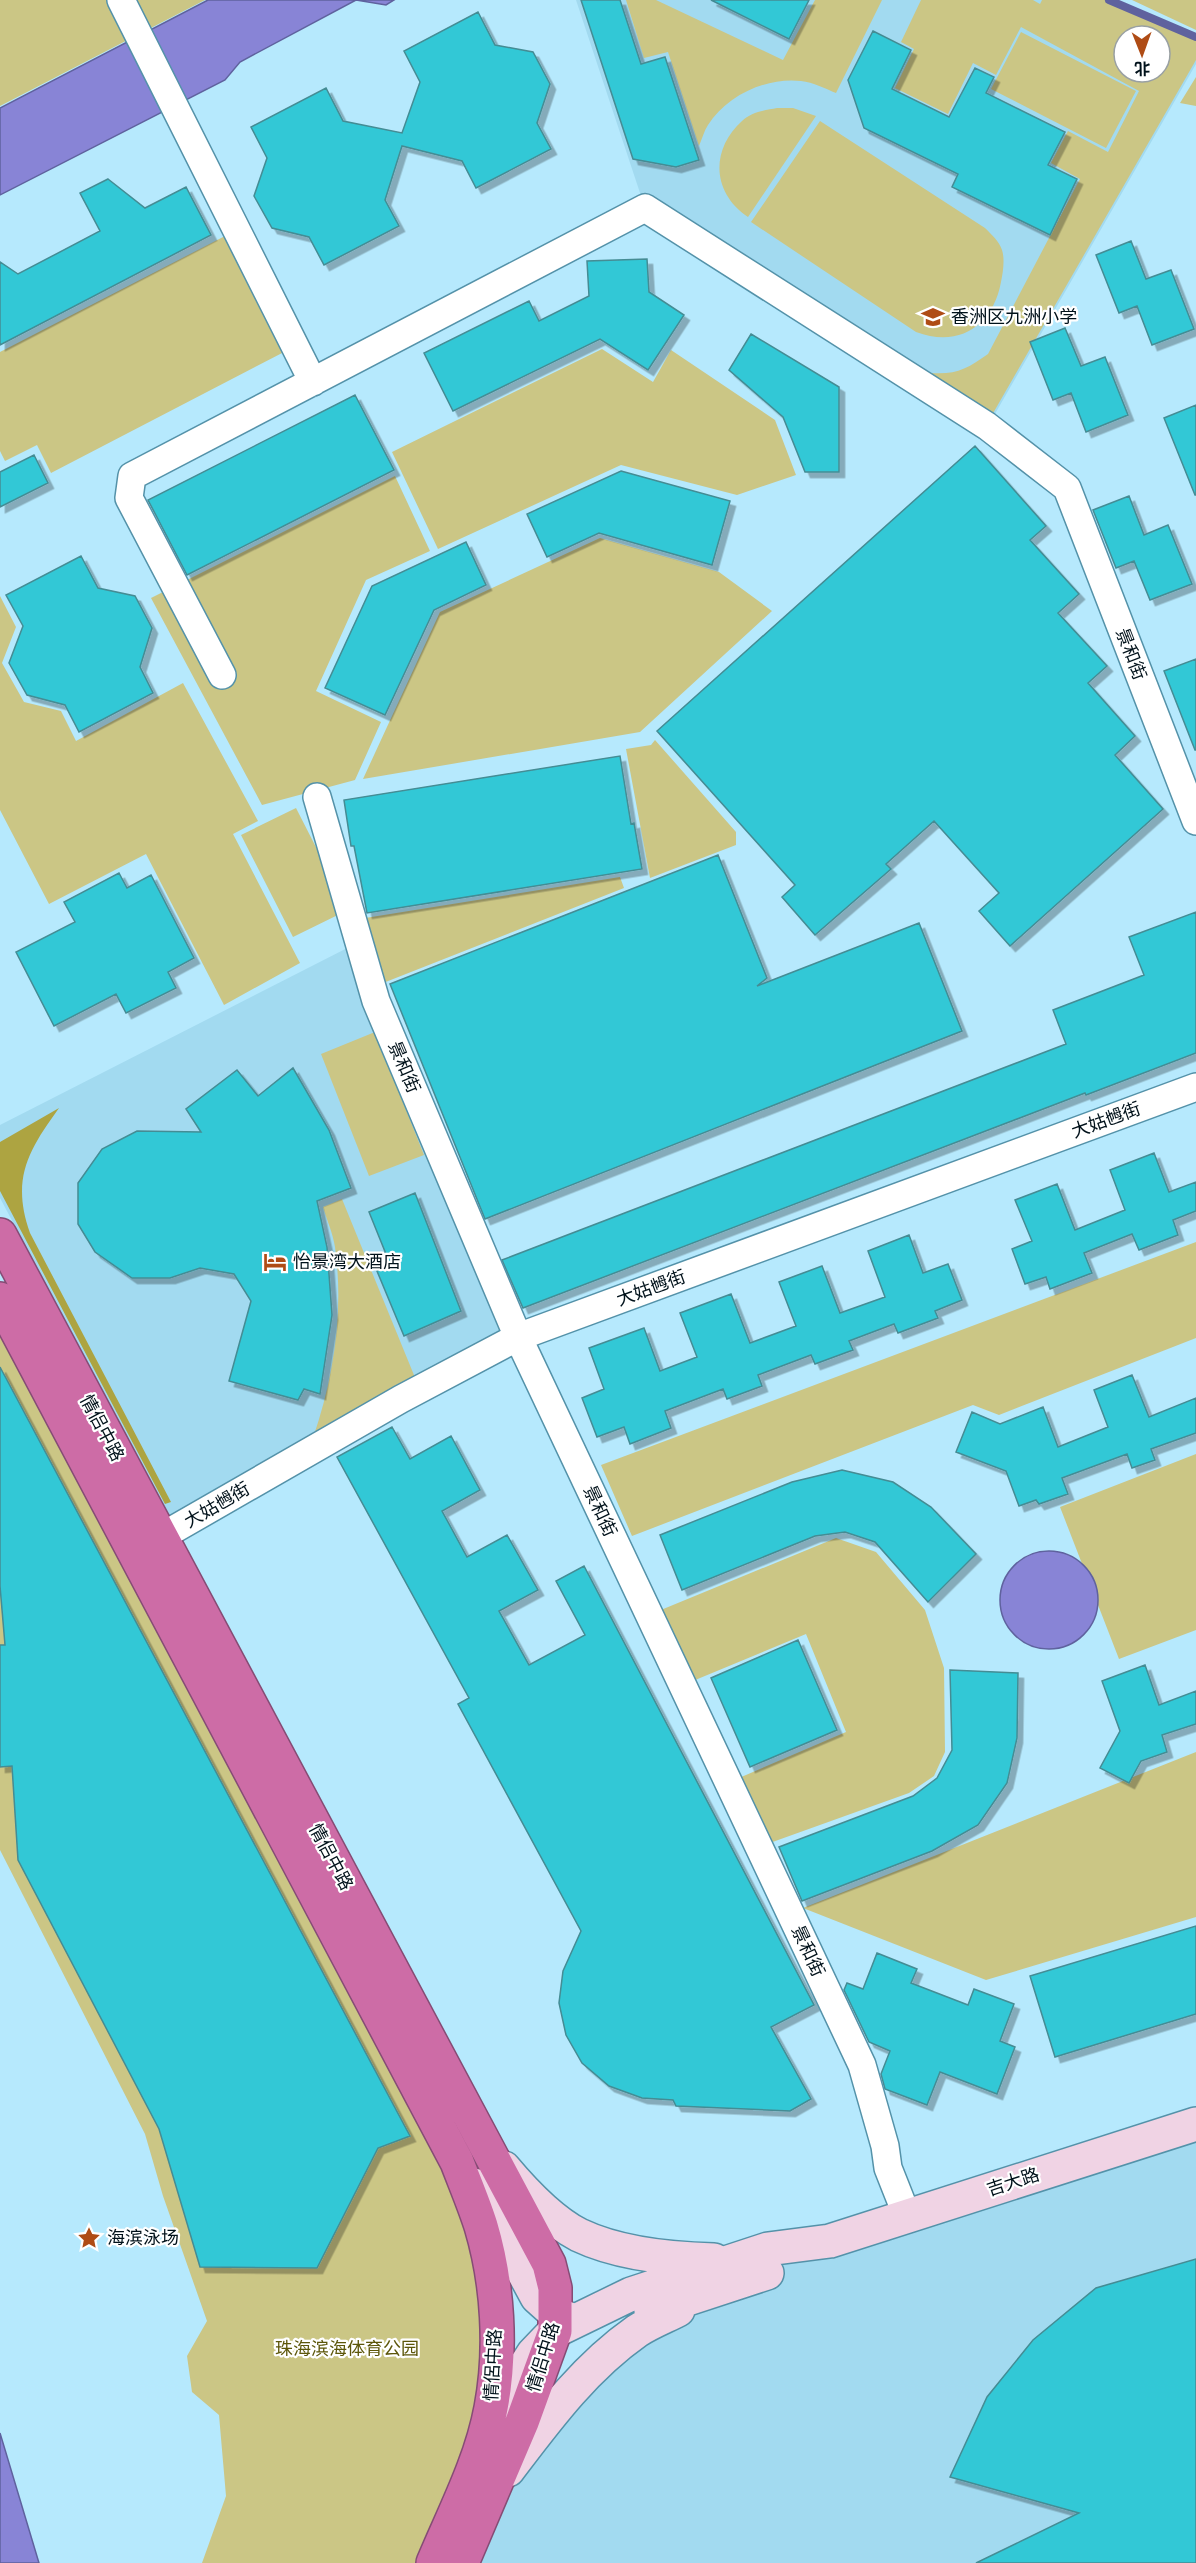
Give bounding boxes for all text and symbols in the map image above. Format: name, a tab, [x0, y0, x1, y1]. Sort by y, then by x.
north arrow	[1112, 24, 1172, 84]
text: 北	[1134, 58, 1150, 77]
school or university icon: 香洲区九洲小学	[920, 304, 946, 330]
place label: 香洲区九洲小学	[951, 307, 1077, 328]
street label: 景和街	[1111, 625, 1150, 683]
street label: 景和街	[383, 1038, 424, 1096]
street label: 大姑乸街	[1069, 1098, 1144, 1143]
hotel icon: 怡景湾大酒店	[262, 1249, 288, 1275]
place label: 怡景湾大酒店	[293, 1252, 401, 1273]
street label: 大姑乸街	[614, 1266, 689, 1311]
street label: 情侣中路	[75, 1392, 128, 1465]
street label: 大姑乸街	[181, 1478, 254, 1533]
street label: 景和街	[579, 1482, 620, 1540]
street label: 情侣中路	[304, 1821, 357, 1894]
street label: 景和街	[787, 1922, 828, 1980]
street label: 吉大路	[984, 2164, 1042, 2201]
place icon: 海滨泳场	[76, 2225, 102, 2251]
place label: 海滨泳场	[107, 2228, 179, 2249]
street label: 情侣中路	[523, 2320, 564, 2395]
street label: 情侶中路	[481, 2329, 506, 2402]
park label: 珠海滨海体育公园	[275, 2339, 419, 2360]

